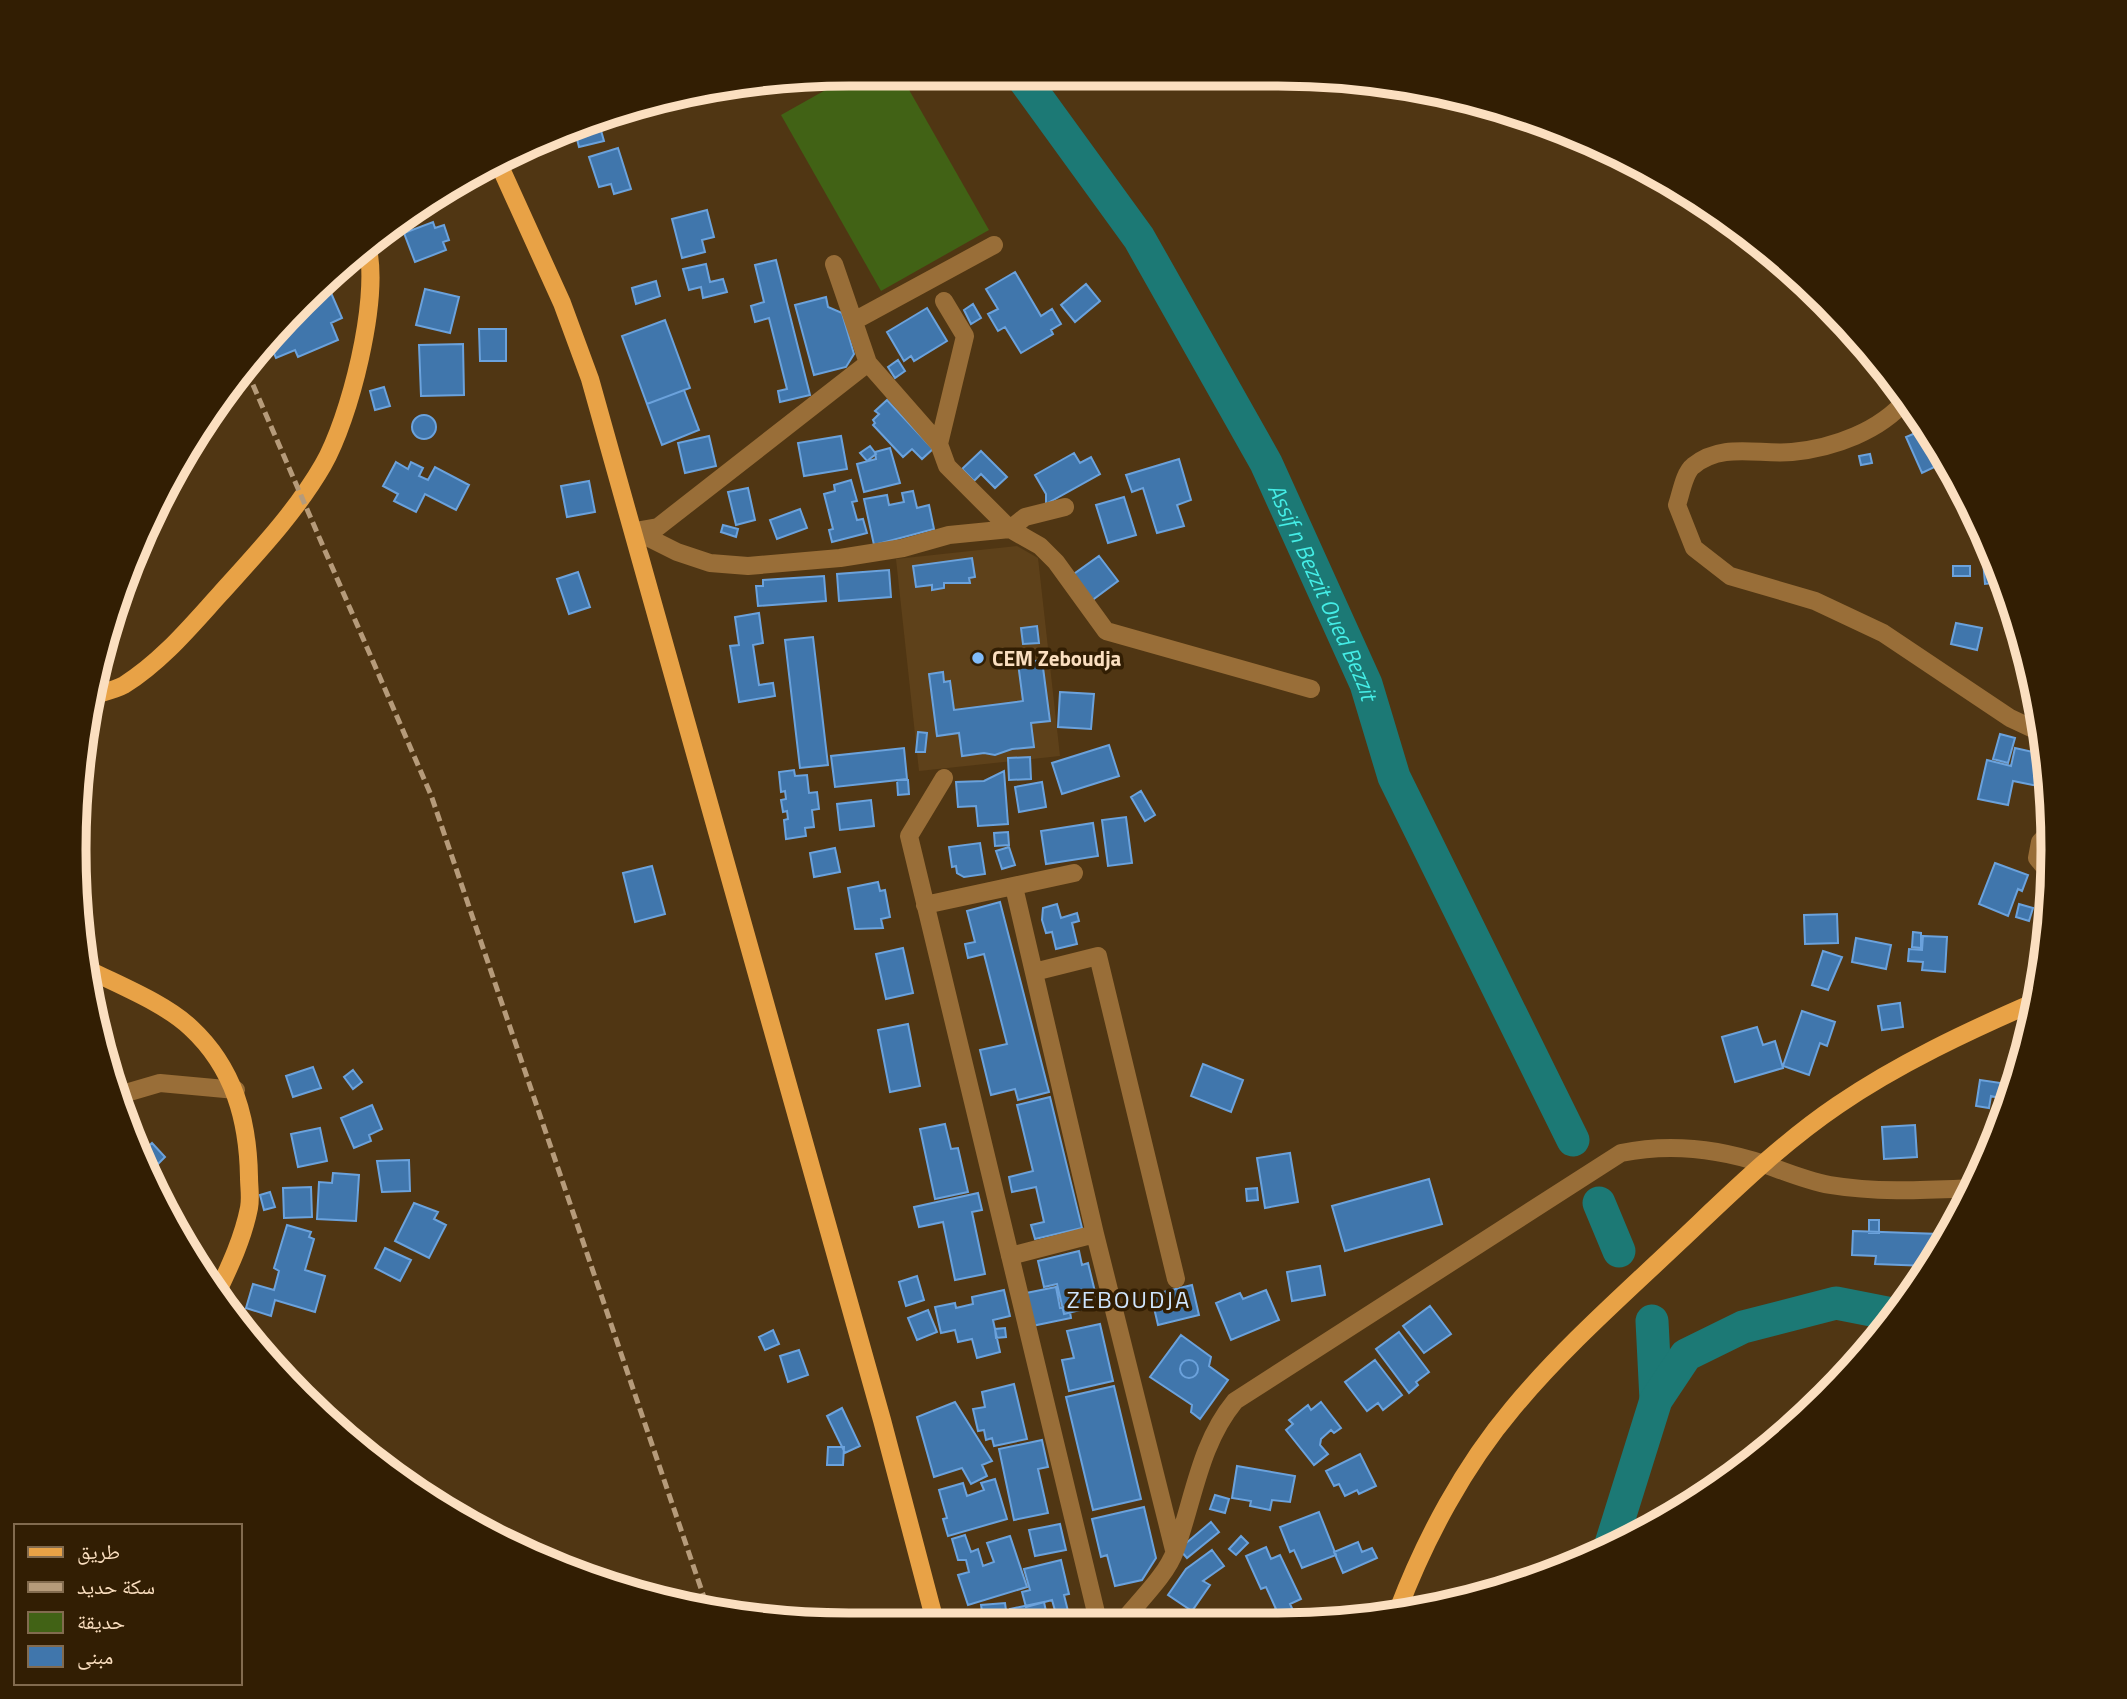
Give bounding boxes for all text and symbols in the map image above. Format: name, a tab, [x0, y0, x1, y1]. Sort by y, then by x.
water label: Assif n Bezzit Oued Bezzit	[1260, 477, 1388, 707]
place label: CEM Zeboudja	[992, 642, 1122, 674]
marker: CEM Zeboudja	[970, 650, 986, 666]
district label: ZEBOUDJA	[1067, 1281, 1191, 1317]
legend	[14, 1524, 242, 1685]
text: طريق	[77, 1535, 120, 1567]
text: سكة حديد	[77, 1570, 155, 1602]
text: حديقة	[77, 1605, 125, 1637]
text: مبنى	[77, 1640, 113, 1672]

